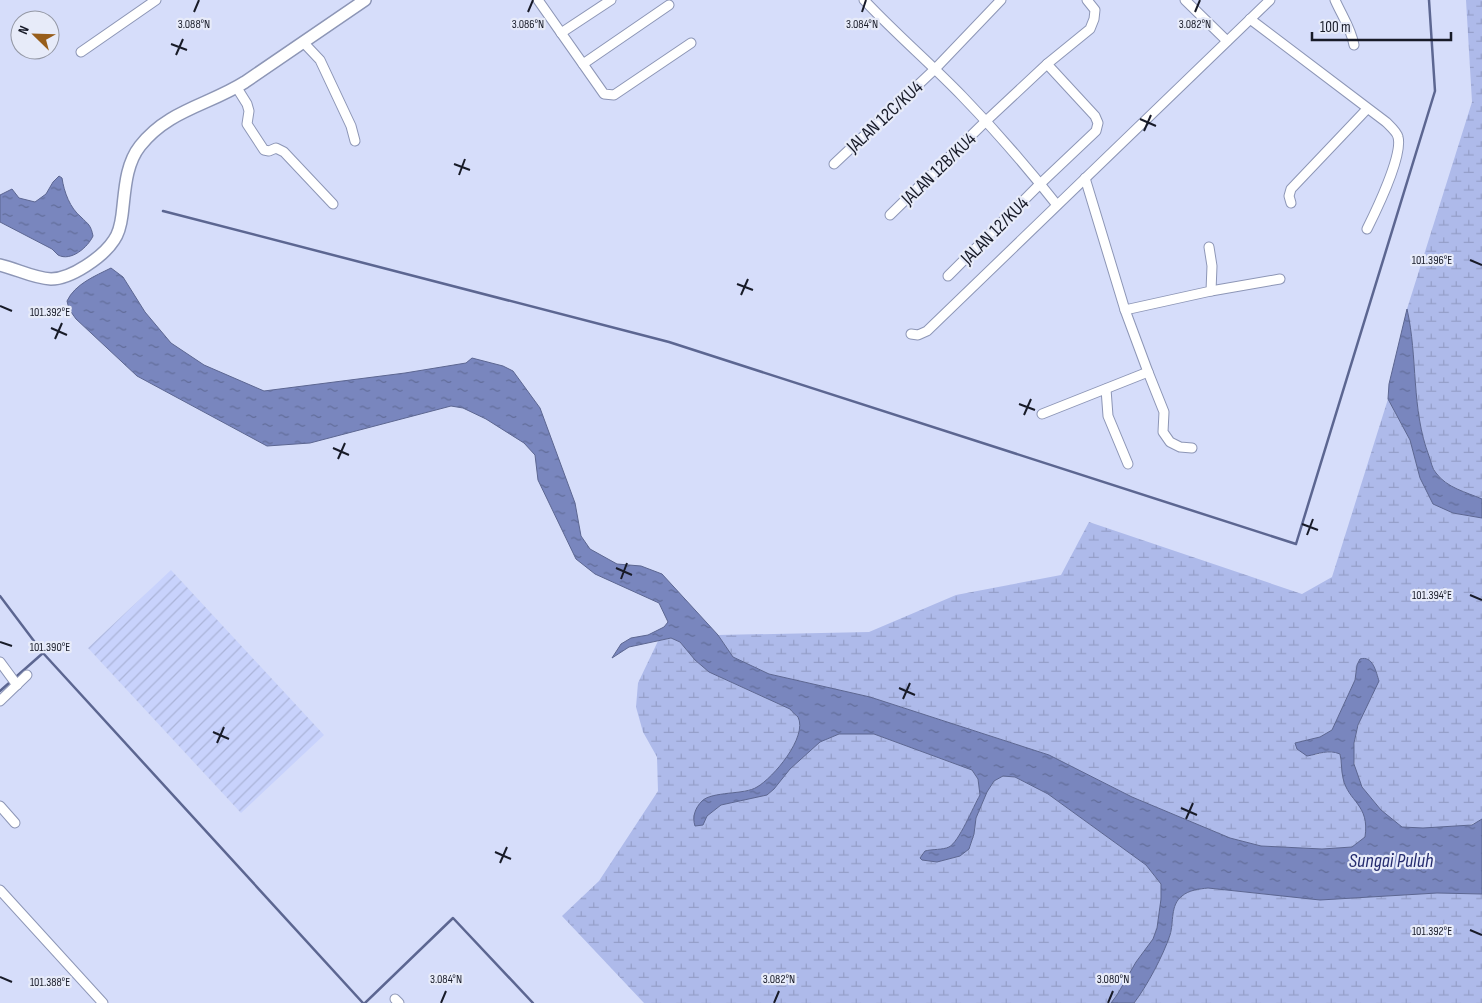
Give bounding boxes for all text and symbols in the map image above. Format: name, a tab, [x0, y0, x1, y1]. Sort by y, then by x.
north arrow	[10, 10, 60, 60]
scale bar	[1312, 10, 1451, 42]
text: 3.088°N	[178, 17, 210, 32]
text: 3.086°N	[512, 17, 544, 32]
text: 3.084°N	[846, 17, 878, 32]
text: 3.082°N	[1179, 17, 1211, 32]
text: 100 m	[1320, 18, 1351, 37]
text: N	[14, 23, 33, 37]
street label: JALAN 12C/KU4	[841, 76, 928, 159]
street label: JALAN 12B/KU4	[896, 128, 981, 211]
street label: JALAN 12/KU4	[956, 192, 1034, 271]
text: 101.396°E	[1412, 253, 1452, 268]
text: 101.392°E	[30, 305, 70, 320]
text: 101.394°E	[1412, 588, 1452, 603]
text: 101.390°E	[30, 640, 70, 655]
water label: Sungai Puluh	[1349, 849, 1433, 873]
text: 101.392°E	[1412, 924, 1452, 939]
text: 3.084°N	[430, 972, 462, 987]
text: 3.082°N	[763, 972, 795, 987]
text: 3.080°N	[1097, 972, 1129, 987]
text: 101.388°E	[30, 975, 70, 990]

